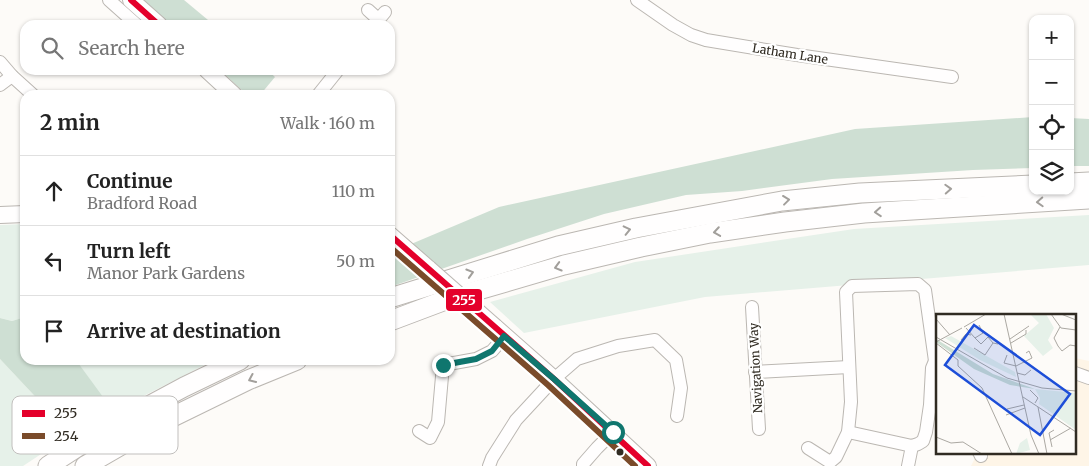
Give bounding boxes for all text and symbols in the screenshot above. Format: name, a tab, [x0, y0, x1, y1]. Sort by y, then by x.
map controls	[1029, 15, 1074, 195]
button: +	[1029, 15, 1074, 60]
search box	[20, 20, 395, 75]
icon: search	[38, 34, 66, 62]
text: Search here	[78, 36, 185, 60]
street label: Latham Lane	[751, 40, 829, 67]
button: −	[1029, 60, 1074, 105]
button: locate	[1029, 105, 1074, 150]
text: 2 min	[40, 109, 100, 136]
text: Walk · 160 m	[280, 113, 375, 133]
button: layers	[1029, 150, 1074, 195]
text: Continue	[87, 169, 173, 193]
icon: ahead	[40, 177, 68, 205]
text: 110 m	[332, 181, 375, 201]
one-way arrow	[945, 183, 953, 194]
text: Bradford Road	[87, 193, 197, 213]
one-way arrow	[783, 195, 791, 206]
one-way arrow	[1036, 196, 1044, 207]
one-way arrow	[874, 206, 882, 217]
one-way arrow	[622, 225, 631, 236]
one-way arrow	[713, 227, 721, 237]
text: Turn left	[87, 239, 171, 263]
icon: left	[40, 247, 68, 275]
text: 50 m	[336, 251, 375, 271]
one-way arrow	[554, 261, 563, 272]
text: Manor Park Gardens	[87, 263, 245, 283]
one-way arrow	[465, 268, 474, 278]
line badge: 255	[445, 288, 483, 312]
text: 255	[452, 291, 476, 309]
inset map	[936, 314, 1076, 454]
icon: arrive	[40, 317, 68, 345]
text: Arrive at destination	[87, 319, 281, 343]
street label: Navigation Way	[746, 322, 765, 414]
route end	[432, 354, 455, 377]
one-way arrow	[248, 373, 257, 384]
legend	[12, 396, 178, 454]
text: 255	[54, 404, 77, 422]
route start	[602, 421, 625, 444]
text: 254	[54, 427, 79, 445]
unlabelled marker	[615, 447, 625, 457]

